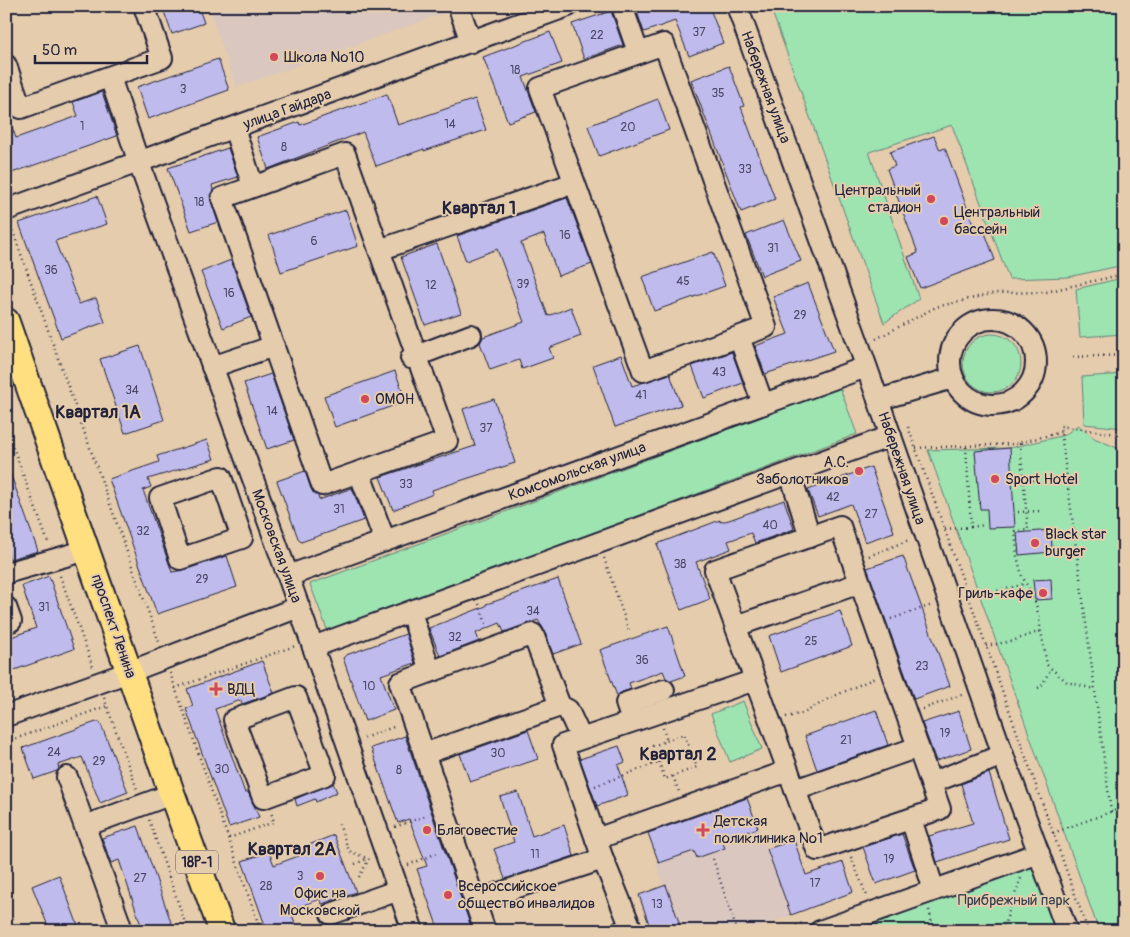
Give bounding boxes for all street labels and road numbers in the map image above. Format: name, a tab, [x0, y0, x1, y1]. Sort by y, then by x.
street label: Набережная улица	[736, 28, 795, 146]
street label: улица Гайдара	[240, 85, 334, 134]
street label: Набережная улица	[873, 409, 930, 527]
street label: Комсомольская улица	[506, 438, 649, 505]
street label: Московская улица	[247, 487, 306, 606]
street label: проспект Ленина	[87, 572, 140, 681]
road number: 18Р-1	[176, 850, 218, 874]

